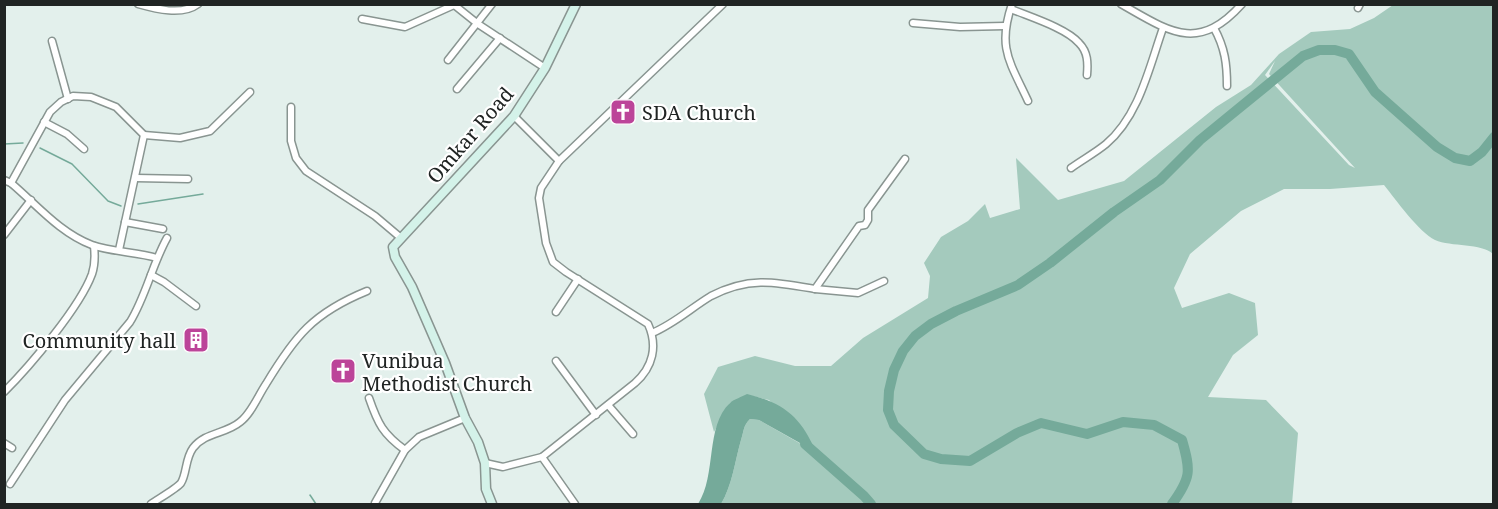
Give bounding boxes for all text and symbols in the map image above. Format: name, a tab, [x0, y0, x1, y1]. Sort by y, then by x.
street label: Omkar Road	[421, 81, 519, 189]
church icon: SDA Church	[608, 97, 638, 127]
place label: SDA Church	[642, 99, 756, 126]
building icon: Community hall	[181, 325, 211, 355]
place label: Community hall	[22, 327, 176, 354]
place label: Vunibua Methodist Church	[362, 347, 533, 397]
church icon: Vunibua Methodist Church	[328, 356, 358, 386]

